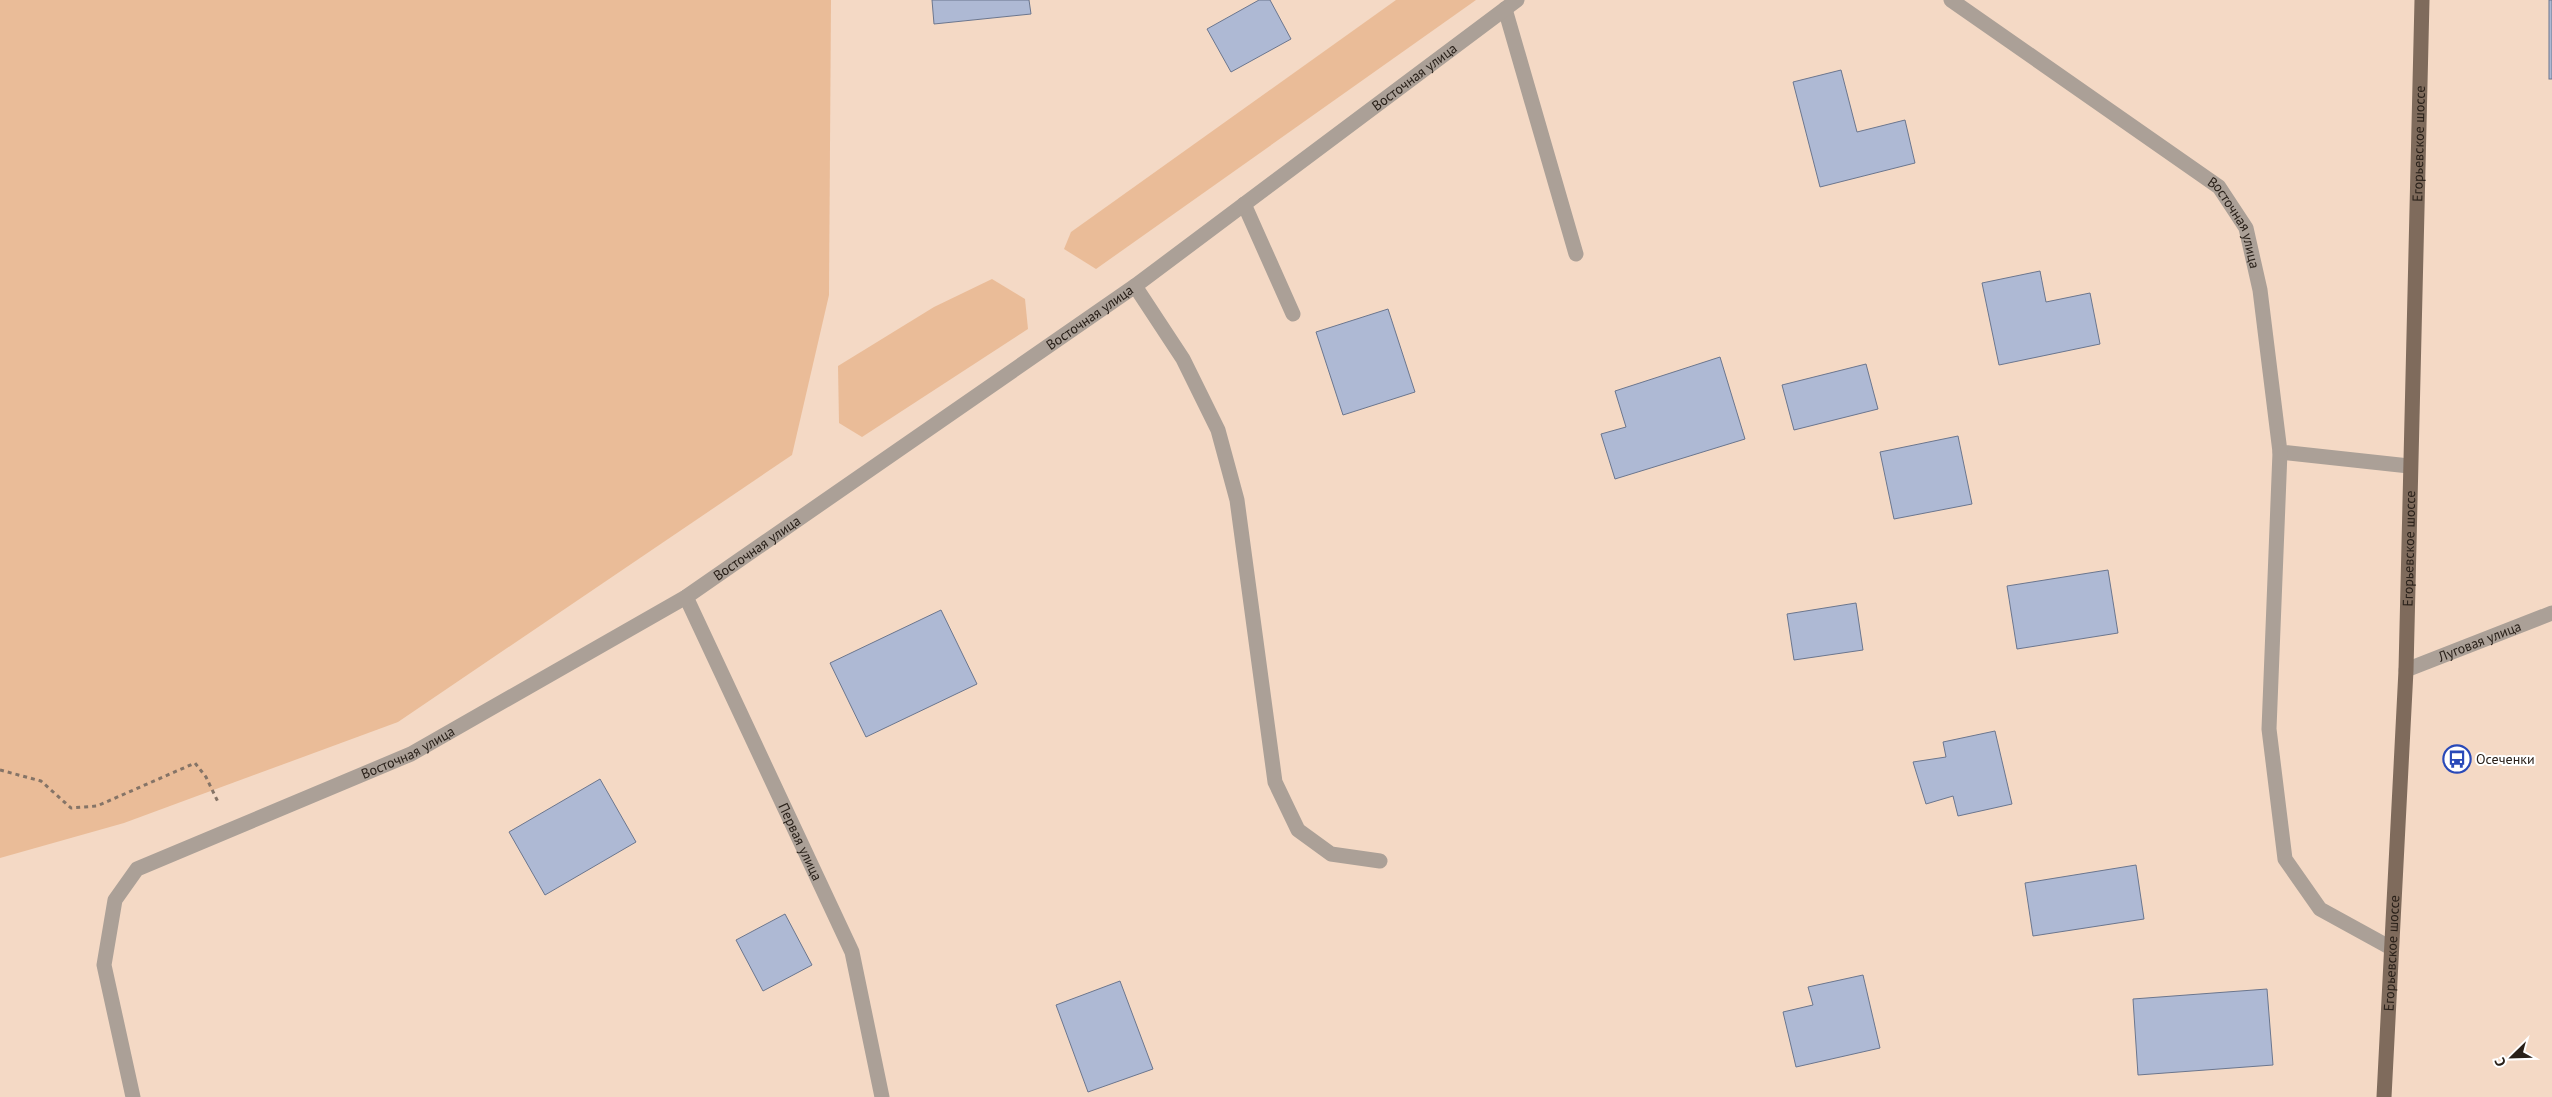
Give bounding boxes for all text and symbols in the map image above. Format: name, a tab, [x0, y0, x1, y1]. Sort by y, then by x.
street label: Восточная улица	[1368, 39, 1461, 115]
street label: Егорьевское шоссе	[2408, 85, 2429, 202]
street label: Восточная улица	[2204, 173, 2264, 270]
street label: Восточная улица	[1043, 281, 1137, 354]
street label: Егорьевское шоссе	[2399, 490, 2419, 607]
street label: Восточная улица	[710, 511, 804, 584]
street label: Луговая улица	[2435, 617, 2524, 666]
street label: Восточная улица	[358, 722, 458, 783]
bus stop icon: Осеченки	[2442, 744, 2472, 774]
place label: Осеченки	[2476, 750, 2535, 768]
street label: Первая улица	[774, 800, 826, 883]
street label: Егорьевское шоссе	[2379, 895, 2403, 1012]
north arrow	[2487, 1032, 2537, 1082]
text: С	[2490, 1055, 2510, 1069]

